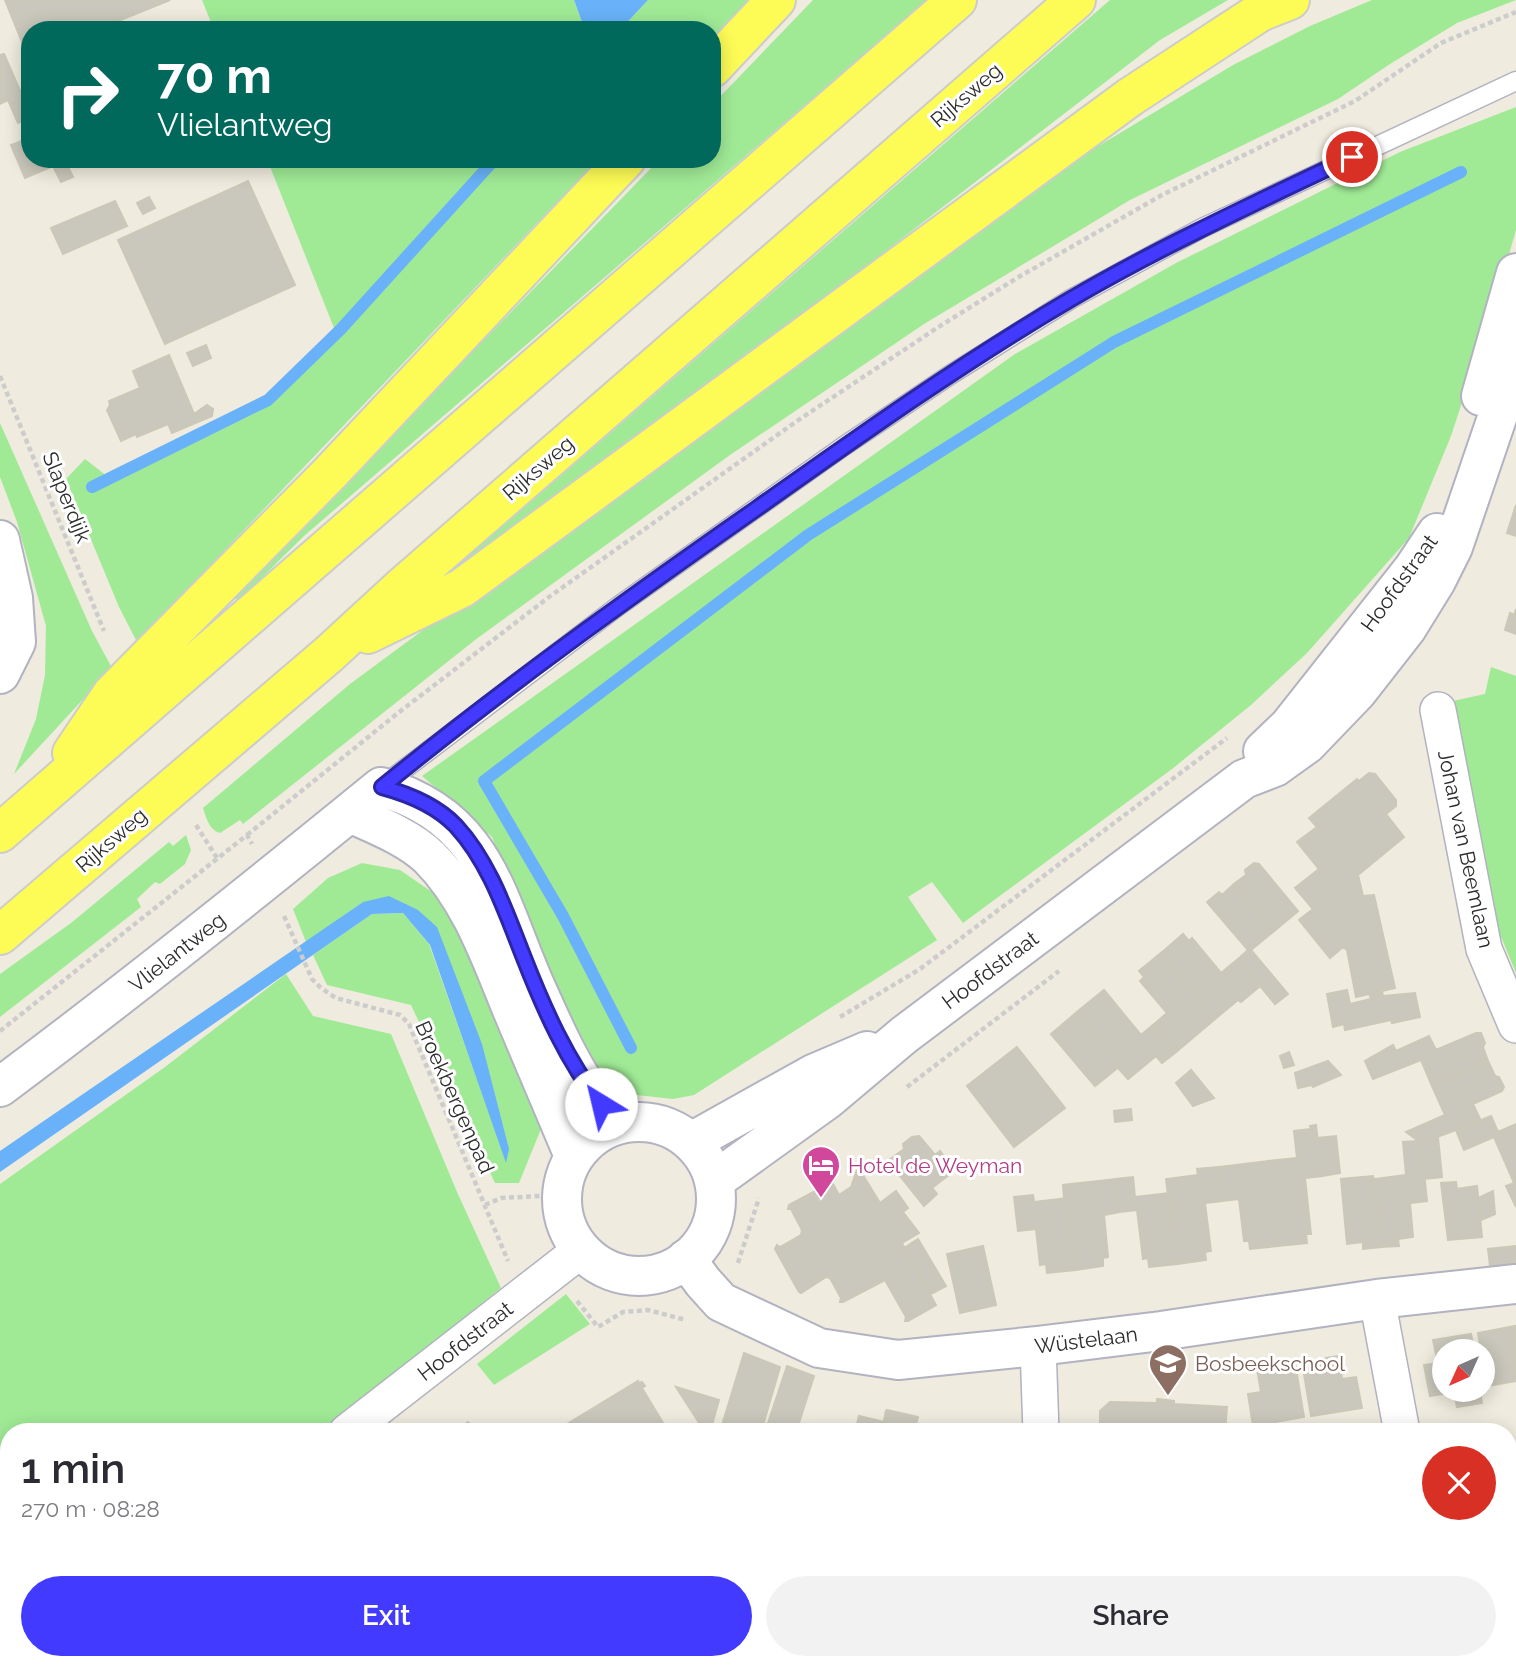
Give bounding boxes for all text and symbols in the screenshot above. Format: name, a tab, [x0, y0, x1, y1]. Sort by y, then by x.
text: 70 m	[157, 47, 272, 104]
icon: right	[42, 49, 133, 140]
street label: Rijksweg	[925, 57, 1007, 133]
text: Vlielantweg	[157, 106, 333, 143]
pin	[1322, 127, 1382, 187]
icon: arrive	[1333, 138, 1371, 176]
street label: Rijksweg	[497, 430, 579, 506]
street label: Slaperdijk	[37, 448, 97, 546]
street label: Hoofdstraat	[1355, 529, 1443, 637]
street label: Johan van Beemlaan	[1433, 748, 1499, 950]
street label: Rijksweg	[70, 802, 152, 878]
street label: Vlielantweg	[124, 907, 230, 997]
street label: Hoofdstraat	[937, 926, 1043, 1014]
street label: Broekbergenpad	[410, 1017, 500, 1177]
position arrow	[564, 1067, 638, 1141]
hotel icon: Hotel de Weyman	[800, 1144, 842, 1199]
place label: Hotel de Weyman	[848, 1153, 1022, 1178]
street label: Hoofdstraat	[412, 1296, 518, 1386]
street label: Wüstelaan	[1033, 1321, 1139, 1359]
north arrow	[1432, 1339, 1494, 1402]
map controls	[1432, 1339, 1495, 1402]
school or university icon: Bosbeekschool	[1147, 1342, 1189, 1397]
place label: Bosbeekschool	[1195, 1351, 1345, 1376]
text: 1 min	[21, 1444, 125, 1493]
button: close	[1422, 1446, 1496, 1520]
text: 270 m · 08:28	[21, 1495, 160, 1522]
button: Exit	[21, 1576, 752, 1656]
button: Share	[766, 1576, 1496, 1656]

